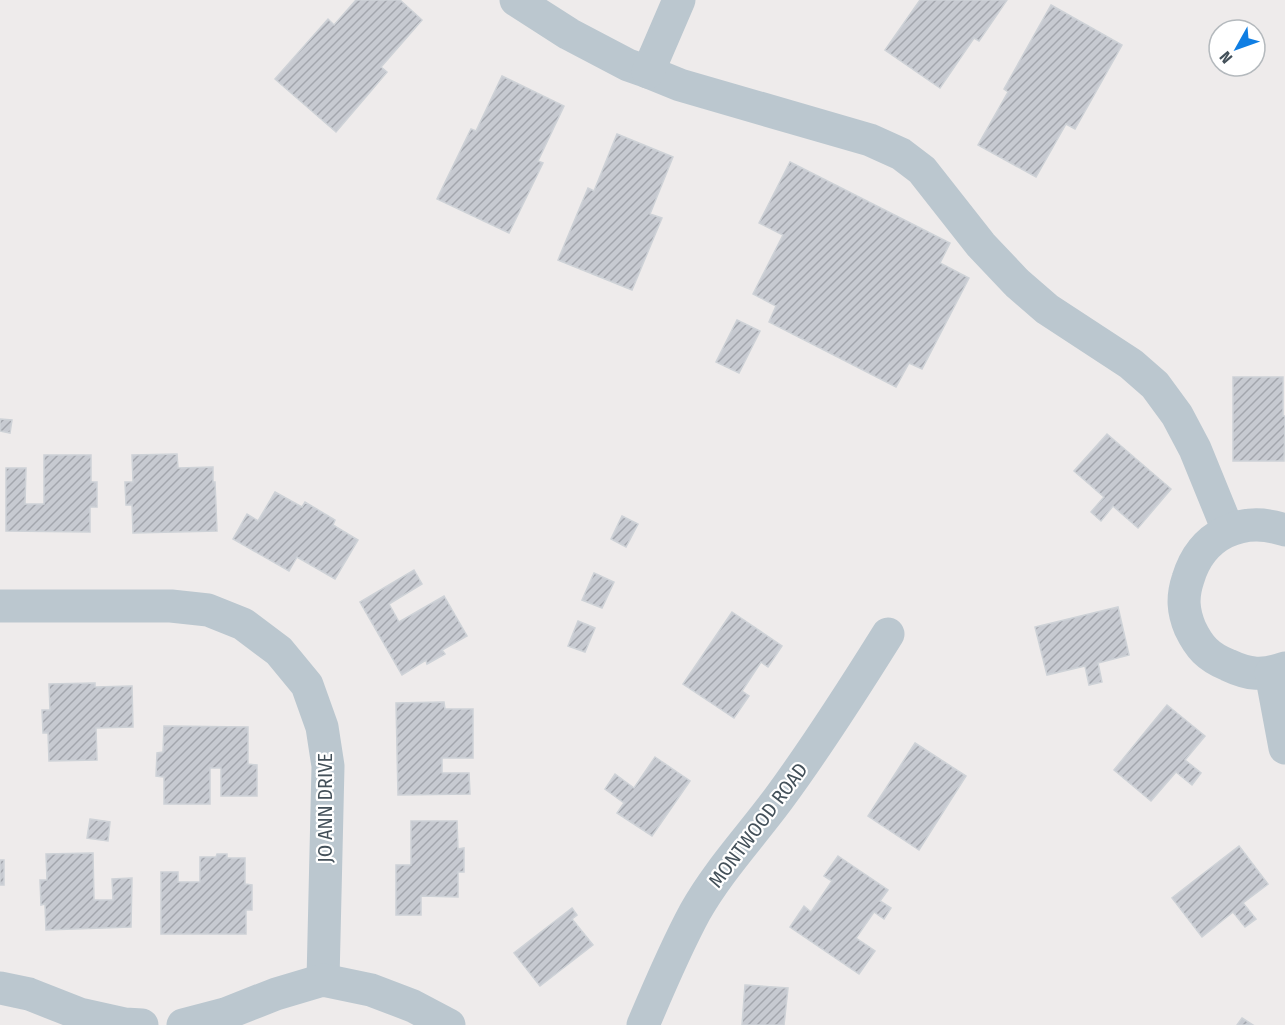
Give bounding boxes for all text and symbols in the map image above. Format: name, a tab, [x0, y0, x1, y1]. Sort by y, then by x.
north arrow	[1207, 18, 1267, 78]
text: N	[1216, 48, 1236, 67]
street label: JO ANN DRIVE	[313, 753, 337, 863]
street label: MONTWOOD ROAD	[703, 758, 813, 892]

